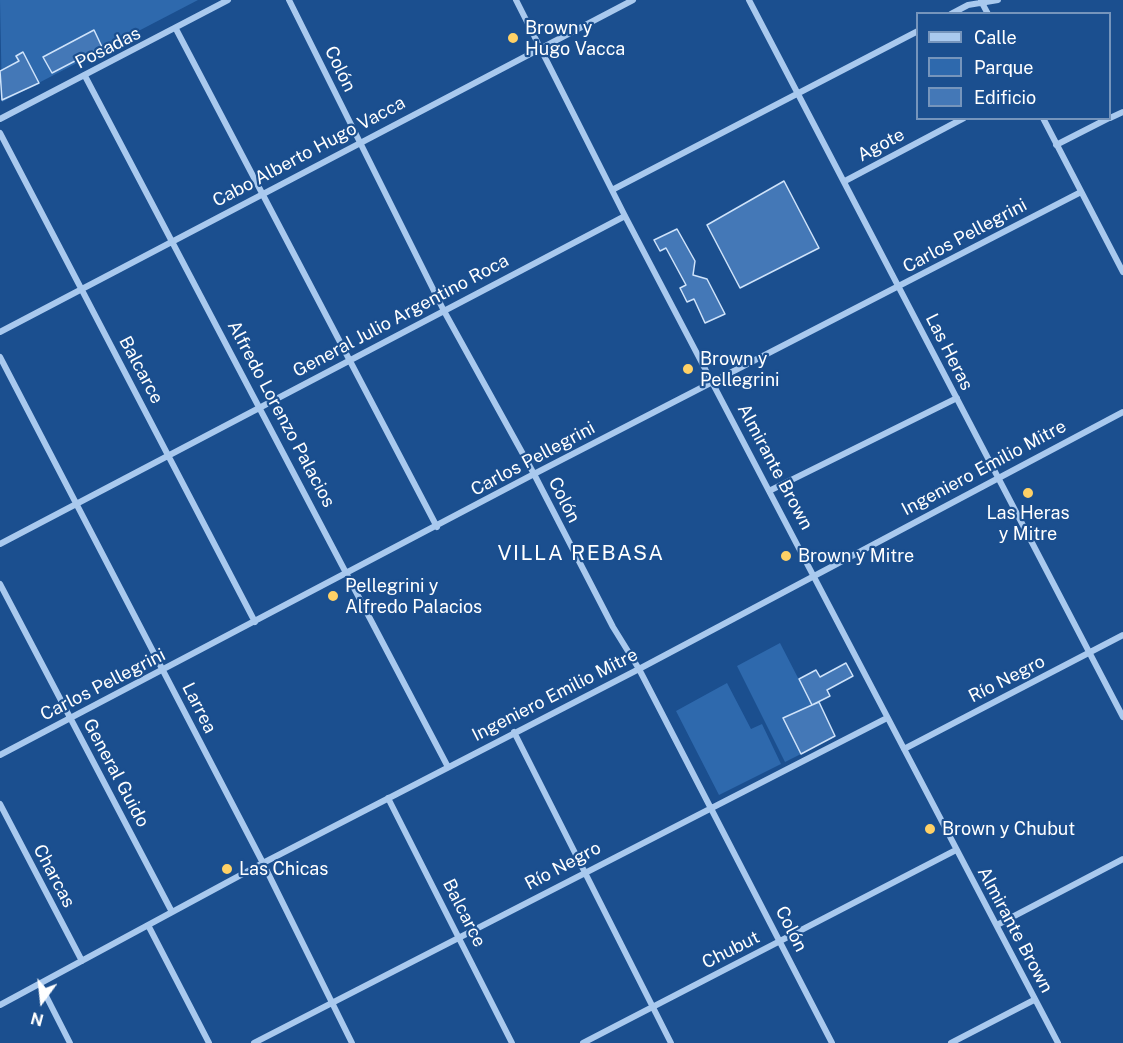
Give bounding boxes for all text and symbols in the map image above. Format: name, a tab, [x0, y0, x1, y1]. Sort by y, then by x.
legend	[916, 12, 1111, 120]
place label: Brown y Hugo Vacca	[525, 17, 625, 60]
street label: Posadas	[72, 22, 144, 74]
text: Calle	[974, 27, 1017, 48]
marker: Brown y Hugo Vacca	[506, 31, 520, 45]
street label: Colón	[320, 43, 360, 95]
text: Parque	[974, 57, 1034, 78]
text: Edificio	[974, 87, 1036, 108]
street label: Cabo Alberto Hugo Vacca	[209, 92, 409, 212]
street label: Agote	[854, 124, 908, 166]
street label: Carlos Pellegrini	[899, 194, 1031, 278]
street label: General Julio Argentino Roca	[289, 250, 513, 382]
street label: Las Heras	[921, 310, 977, 394]
street label: Alfredo Lorenzo Palacios	[223, 317, 339, 511]
street label: Balcarce	[114, 333, 168, 407]
place label: Brown y Pellegrini	[700, 348, 779, 391]
marker: Brown y Pellegrini	[681, 362, 695, 376]
street label: Almirante Brown	[733, 400, 817, 534]
street label: Ingeniero Emilio Mitre	[898, 416, 1070, 520]
street label: Carlos Pellegrini	[467, 417, 599, 501]
street label: Colón	[543, 474, 585, 526]
marker: Las Heras y Mitre	[1021, 486, 1035, 500]
place label: Las Heras y Mitre	[987, 502, 1069, 544]
district label: VILLA REBASA	[497, 541, 665, 567]
place label: Brown y Mitre	[798, 545, 914, 567]
marker: Brown y Mitre	[779, 549, 793, 563]
place label: Pellegrini y Alfredo Palacios	[345, 575, 482, 618]
marker: Pellegrini y Alfredo Palacios	[326, 589, 340, 603]
street label: Carlos Pellegrini	[37, 644, 169, 726]
street label: Ingeniero Emilio Mitre	[469, 644, 641, 746]
street label: Río Negro	[965, 651, 1049, 707]
street label: Larrea	[177, 679, 221, 737]
street label: General Guido	[78, 715, 154, 831]
place label: Brown y Chubut	[942, 818, 1075, 840]
marker: Brown y Chubut	[923, 822, 937, 836]
street label: Río Negro	[521, 837, 605, 895]
street label: Charcas	[28, 841, 80, 911]
place label: Las Chicas	[239, 858, 328, 880]
marker: Las Chicas	[220, 862, 234, 876]
street label: Almirante Brown	[973, 863, 1057, 997]
street label: Balcarce	[438, 875, 490, 951]
street label: Colón	[770, 903, 812, 955]
street label: Chubut	[699, 926, 763, 974]
north arrow	[12, 971, 72, 1031]
text: N	[29, 1008, 46, 1030]

